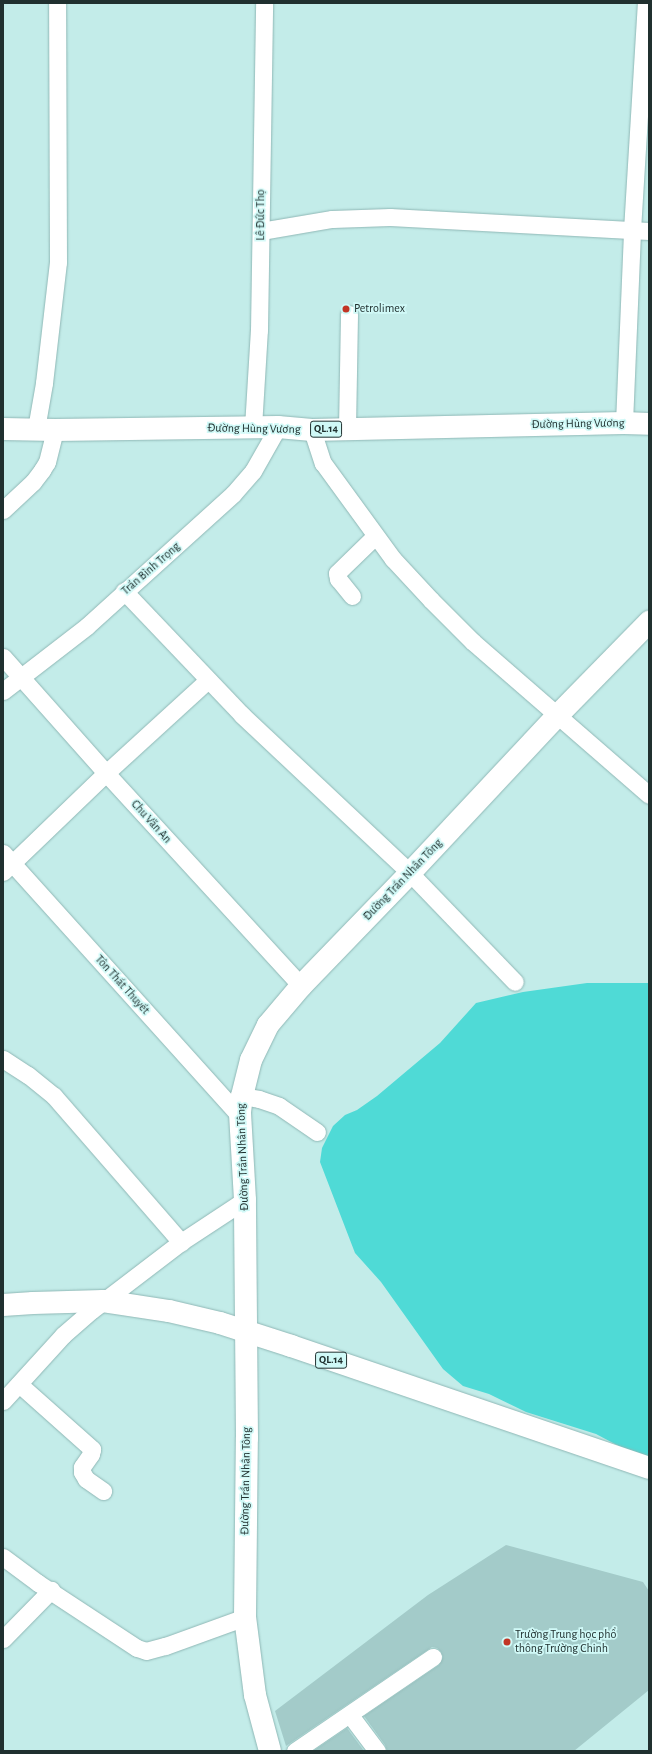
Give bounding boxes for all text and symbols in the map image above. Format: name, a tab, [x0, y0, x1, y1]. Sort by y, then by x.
street label: Lê Đức Thọ	[254, 189, 268, 241]
place label: Petrolimex	[354, 302, 405, 316]
marker: Petrolimex	[341, 304, 351, 314]
street label: Đường Hùng Vương	[531, 416, 625, 432]
road number: QL.14	[310, 420, 342, 438]
street label: Đường Hùng Vương	[207, 421, 301, 437]
street label: Trần Bình Trọng	[119, 540, 183, 598]
street label: Chu Văn An	[128, 797, 174, 847]
street label: Đường Trần Nhân Tông	[360, 836, 446, 924]
street label: Tôn Thất Thuyết	[92, 952, 152, 1018]
street label: Đường Trần Nhân Tông	[234, 1103, 252, 1211]
road number: QL.14	[315, 1351, 347, 1369]
street label: Đường Trần Nhân Tông	[238, 1427, 254, 1535]
place label: Trường Trung học phổ thông Trường Chinh	[515, 1628, 616, 1656]
marker: Trường Trung học phổ thông Trường Chinh	[502, 1637, 512, 1647]

